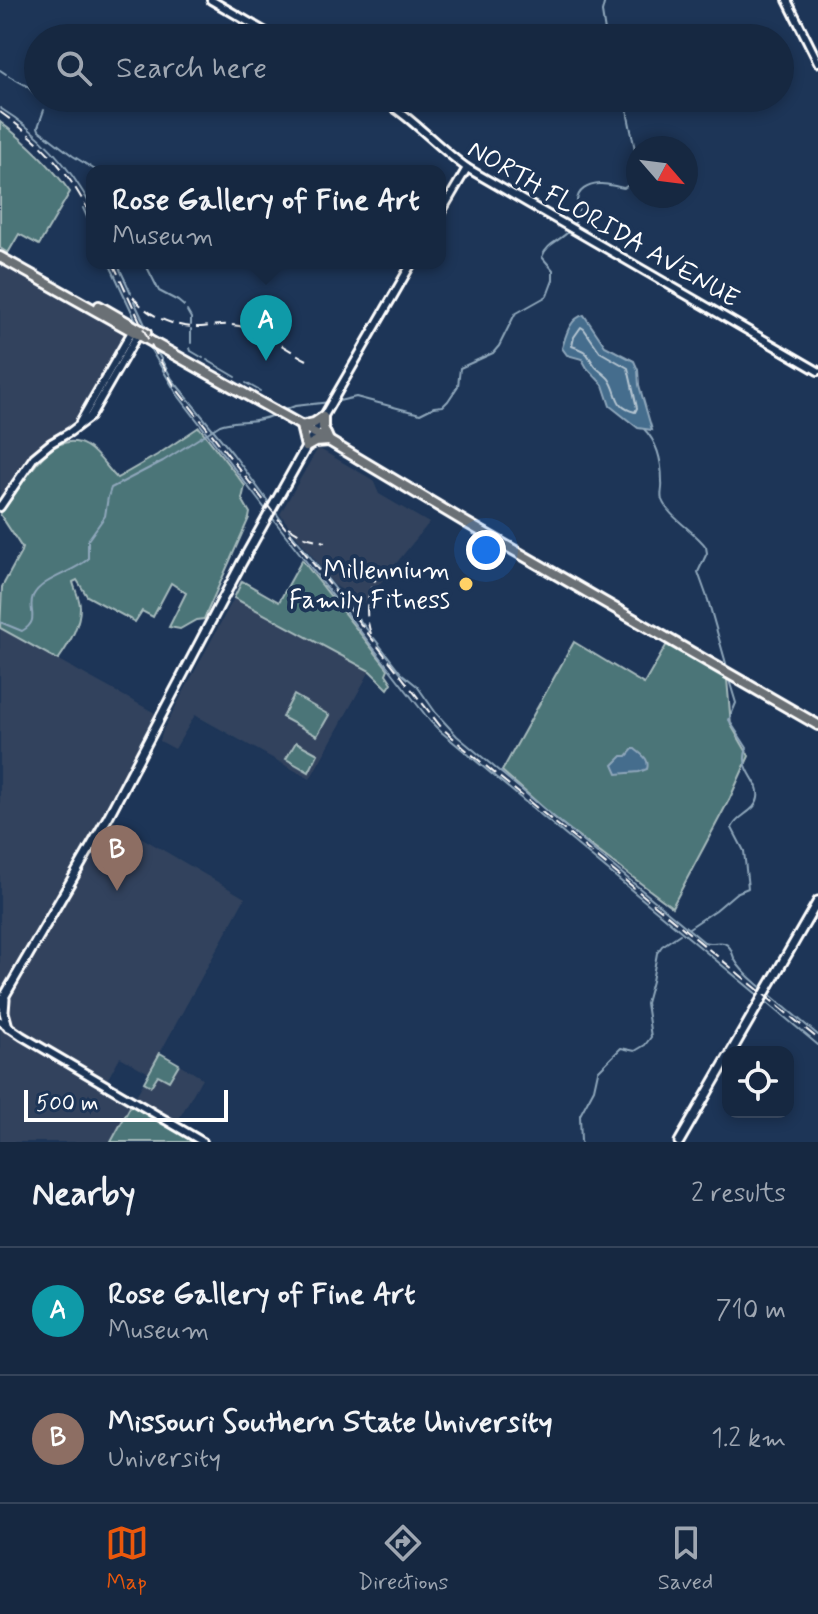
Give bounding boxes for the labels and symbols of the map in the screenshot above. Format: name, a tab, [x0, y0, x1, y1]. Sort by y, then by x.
street label: NORTH FLORIDA AVENUE	[461, 133, 745, 317]
north arrow	[626, 136, 698, 208]
pin: A	[240, 295, 292, 361]
your location	[466, 530, 506, 570]
place label: Millennium Family Fitness	[289, 554, 450, 618]
marker: Millennium Family Fitness	[457, 575, 475, 593]
pin: B	[91, 825, 143, 891]
scale bar	[24, 1086, 228, 1122]

